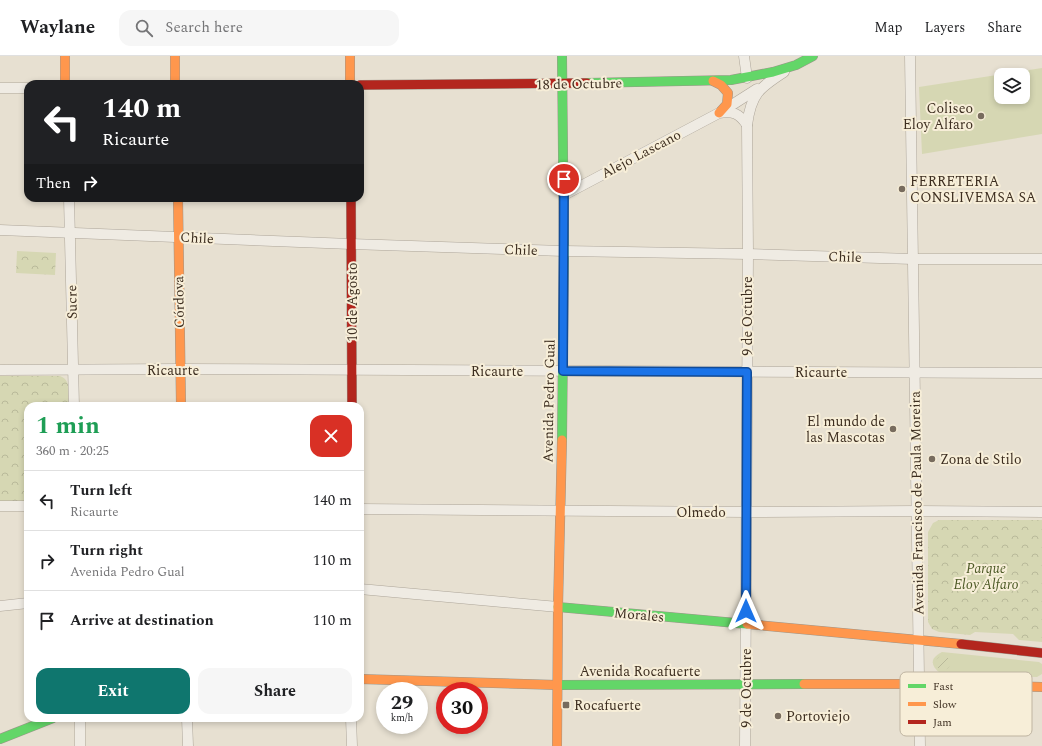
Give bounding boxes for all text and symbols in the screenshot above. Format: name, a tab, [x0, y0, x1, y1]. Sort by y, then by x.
search box	[119, 10, 399, 46]
text: Waylane	[20, 13, 95, 42]
text: Search here	[165, 16, 243, 39]
icon: search	[133, 17, 155, 39]
text: Map	[874, 17, 903, 38]
text: Layers	[925, 17, 965, 38]
text: Share	[987, 17, 1022, 38]
map controls	[994, 68, 1030, 104]
button: layers	[994, 68, 1030, 104]
street label: 18 de Octubre	[536, 73, 623, 95]
text: 140 m	[102, 87, 181, 130]
icon: left	[36, 96, 88, 148]
place label: Coliseo Eloy Alfaro	[903, 98, 973, 135]
marker: Coliseo Eloy Alfaro	[976, 111, 986, 121]
street label: Alejo Lascano	[597, 124, 685, 184]
text: Ricaurte	[102, 126, 169, 153]
pin	[547, 162, 581, 196]
icon: arrive	[553, 168, 575, 190]
place label: FERRETERIA CONSLIVEMSA SA	[910, 171, 1037, 208]
text: Then	[36, 172, 71, 195]
icon: right	[79, 172, 101, 194]
marker: FERRETERIA CONSLIVEMSA SA	[897, 184, 907, 194]
street label: Chile	[180, 227, 215, 249]
street label: Chile	[504, 239, 538, 261]
street label: Chile	[828, 246, 862, 268]
street label: 10 de Agosto	[342, 262, 363, 342]
street label: Córdova	[168, 276, 190, 328]
street label: 9 de Octubre	[737, 276, 758, 356]
street label: Sucre	[61, 284, 83, 319]
street label: Avenida Pedro Gual	[537, 339, 561, 463]
street label: Ricaurte	[147, 360, 199, 381]
street label: Ricaurte	[471, 361, 523, 382]
street label: Ricaurte	[795, 362, 847, 383]
street label: Avenida Francisco de Paula Moreira	[905, 391, 929, 615]
text: 1 min	[36, 408, 100, 444]
place label: El mundo de las Mascotas	[806, 411, 885, 448]
button: close	[310, 415, 352, 457]
marker: El mundo de las Mascotas	[888, 424, 898, 434]
text: 360 m · 20:25	[36, 441, 109, 461]
place label: Zona de Stilo	[940, 449, 1021, 470]
marker: Zona de Stilo	[927, 454, 937, 464]
text: Turn left	[70, 479, 132, 502]
text: 140 m	[313, 489, 352, 512]
icon: left	[36, 490, 58, 512]
text: Ricaurte	[70, 502, 119, 522]
street label: Olmedo	[676, 502, 726, 523]
text: Turn right	[70, 539, 143, 562]
text: 110 m	[313, 549, 352, 572]
icon: right	[36, 550, 58, 572]
park label: Parque Eloy Alfaro	[953, 558, 1019, 595]
text: Avenida Pedro Gual	[70, 562, 185, 582]
position arrow	[725, 590, 767, 632]
street label: Morales	[613, 602, 665, 628]
text: Arrive at destination	[70, 609, 214, 632]
text: 110 m	[313, 609, 352, 632]
icon: arrive	[36, 610, 58, 632]
street label: 9 de Octubre	[736, 648, 757, 728]
street label: Avenida Rocafuerte	[579, 661, 701, 682]
button: Exit	[36, 668, 190, 714]
button: Share	[198, 668, 352, 714]
legend	[900, 672, 1032, 736]
text: Fast	[933, 678, 954, 695]
speed limit sign: 30	[436, 682, 488, 734]
text: 29	[391, 688, 413, 718]
place label: Rocafuerte	[574, 695, 641, 716]
text: Slow	[933, 696, 957, 713]
marker: Rocafuerte	[561, 700, 571, 710]
place label: Portoviejo	[786, 706, 850, 727]
text: km/h	[391, 710, 413, 726]
marker: Portoviejo	[773, 711, 783, 721]
text: Jam	[933, 714, 952, 731]

